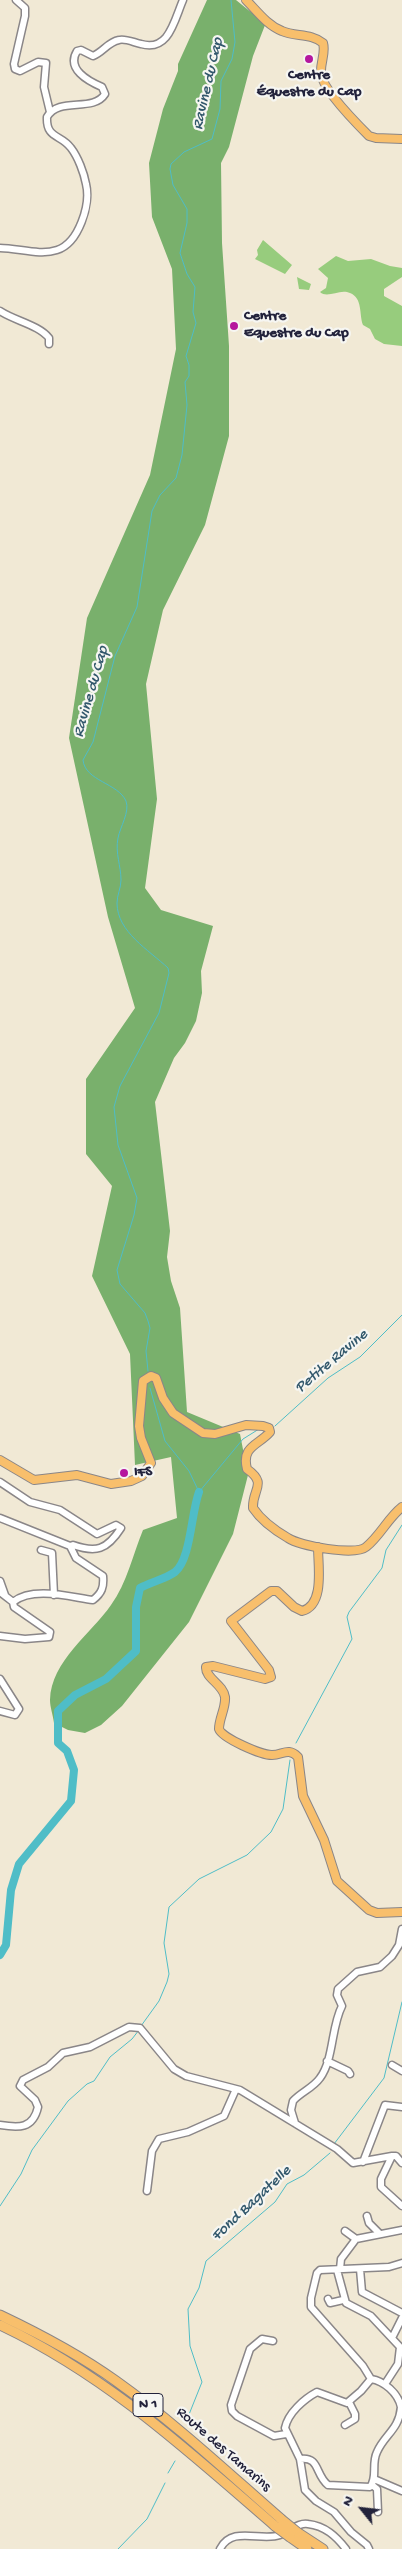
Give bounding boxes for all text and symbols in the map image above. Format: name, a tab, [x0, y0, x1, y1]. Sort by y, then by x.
water label: Ravine du Cap	[189, 36, 229, 132]
marker: Centre Équestre du Cap	[303, 53, 315, 65]
place label: Centre Équestre du Cap	[257, 67, 361, 102]
place label: Centre Equestre du Cap	[244, 308, 349, 343]
marker: Centre Equestre du Cap	[228, 320, 240, 332]
water label: Ravine du Cap	[70, 644, 114, 740]
water label: Petite Ravine	[292, 1326, 372, 1398]
place label: IFS	[134, 1464, 152, 1482]
marker: IFS	[118, 1467, 130, 1479]
water label: Fond Bagatelle	[208, 2162, 296, 2246]
road number: N 1	[133, 2394, 163, 2416]
street label: Route des Tamarins	[172, 2404, 274, 2496]
north arrow	[337, 2484, 387, 2534]
text: N	[339, 2493, 358, 2510]

